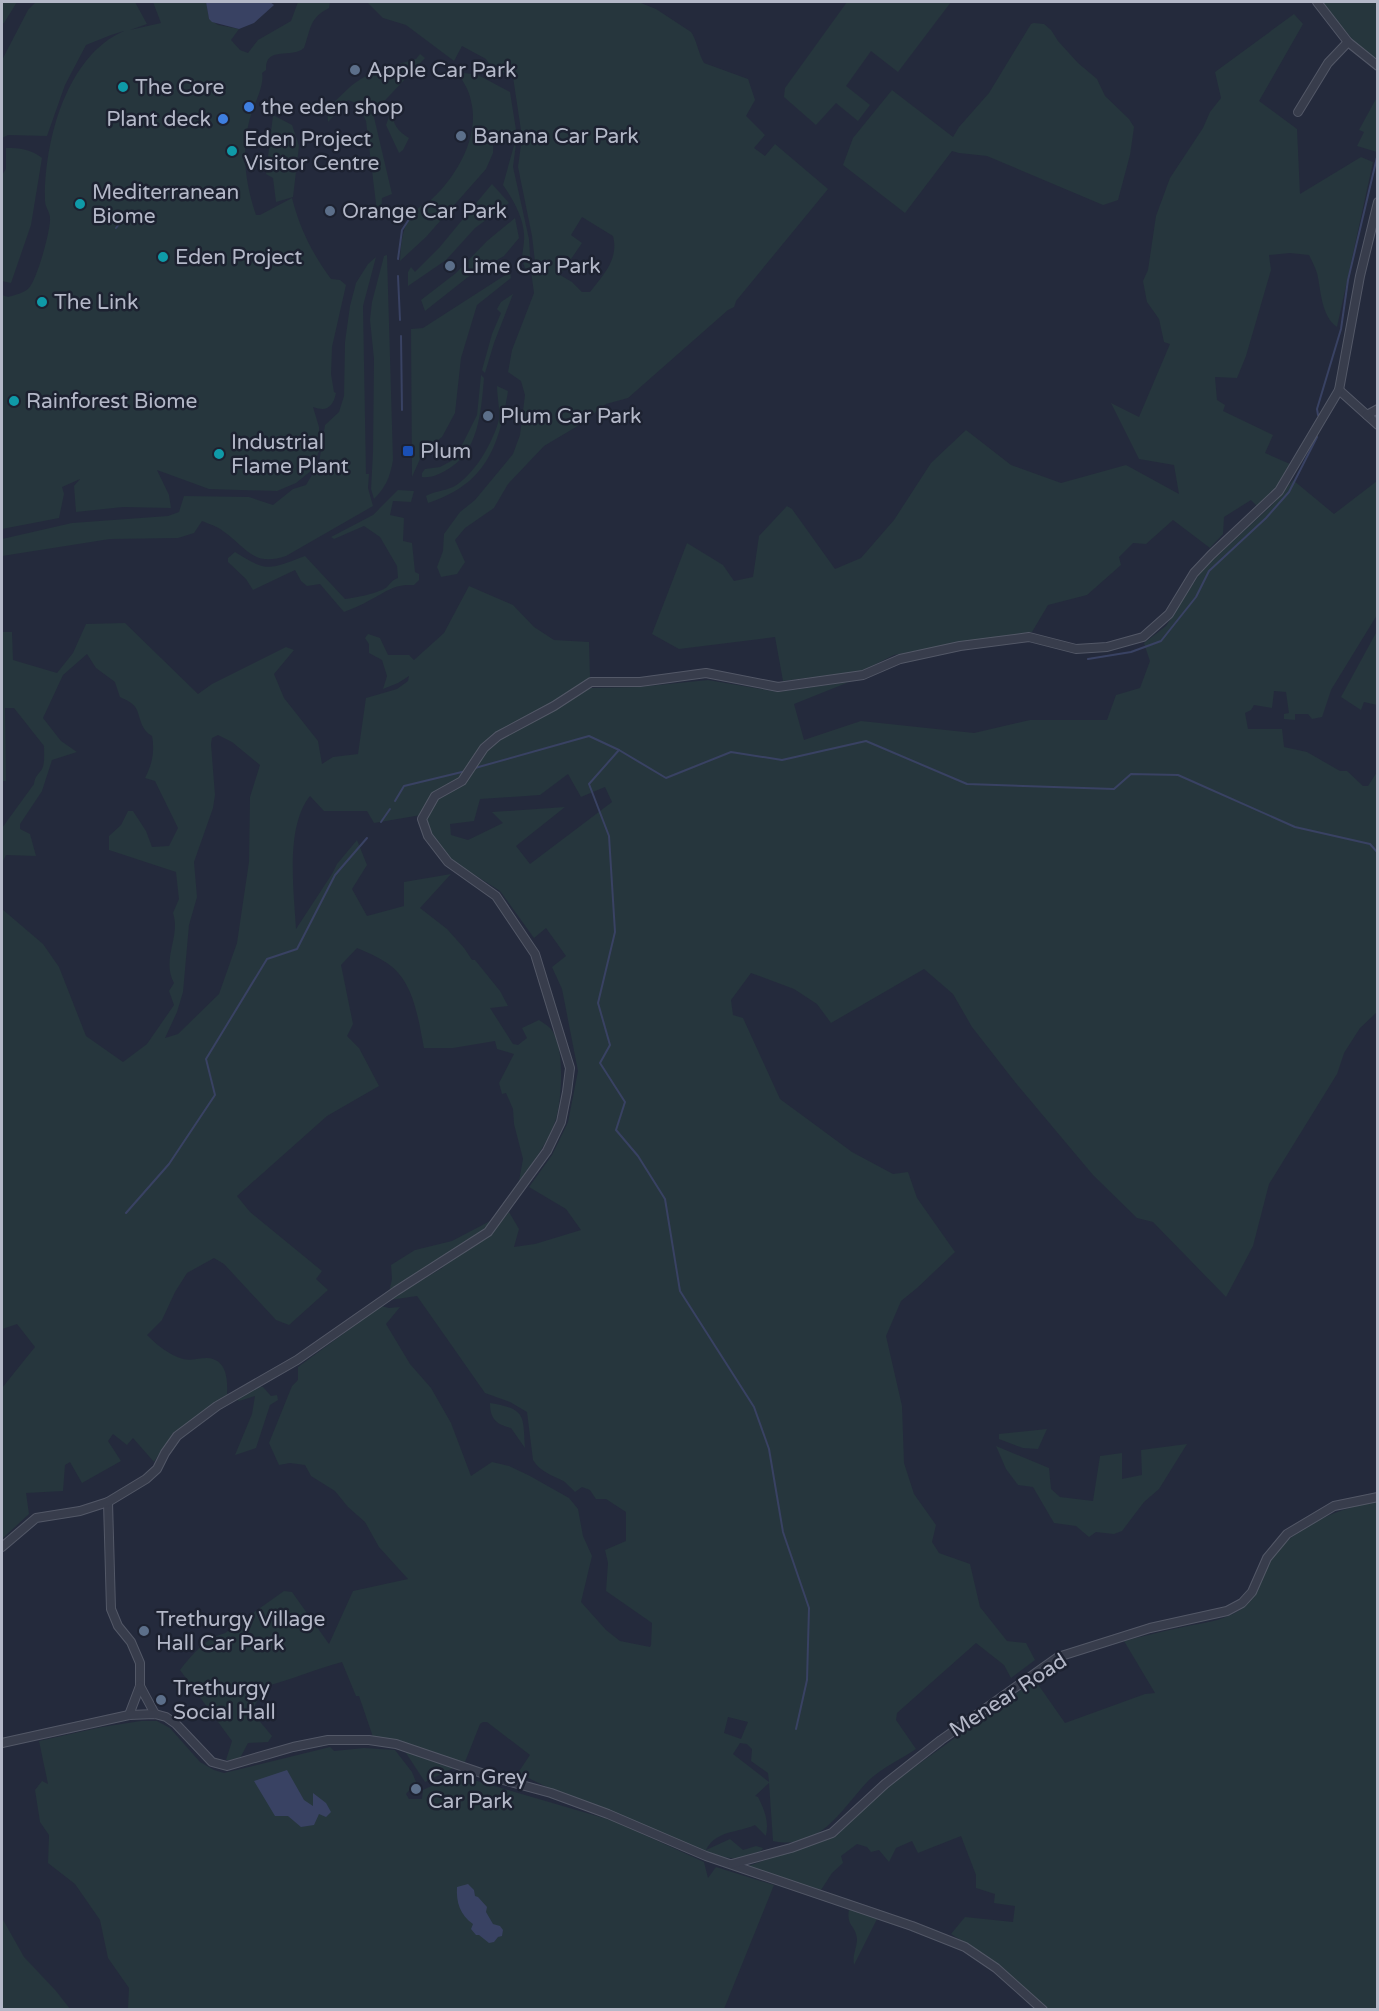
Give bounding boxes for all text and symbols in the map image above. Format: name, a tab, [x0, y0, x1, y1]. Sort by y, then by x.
place label: Apple Car Park	[367, 58, 516, 83]
marker: Apple Car Park	[348, 63, 362, 77]
place label: The Core	[135, 75, 225, 100]
marker: The Core	[116, 80, 130, 94]
place label: the eden shop	[261, 95, 403, 120]
marker: the eden shop	[242, 100, 256, 114]
place label: Plant deck	[106, 107, 211, 132]
marker: Plant deck	[216, 112, 230, 126]
place label: Banana Car Park	[473, 124, 639, 149]
place label: Eden Project Visitor Centre	[244, 127, 379, 176]
marker: Banana Car Park	[454, 129, 468, 143]
marker: Eden Project Visitor Centre	[225, 144, 239, 158]
place label: Mediterranean Biome	[92, 180, 239, 229]
marker: Mediterranean Biome	[73, 197, 87, 211]
place label: Orange Car Park	[342, 199, 507, 224]
marker: Orange Car Park	[323, 204, 337, 218]
place label: Eden Project	[175, 245, 302, 270]
marker: Eden Project	[156, 250, 170, 264]
place label: Lime Car Park	[462, 254, 601, 279]
marker: Lime Car Park	[443, 259, 457, 273]
place label: The Link	[54, 290, 138, 315]
marker: The Link	[35, 295, 49, 309]
place label: Rainforest Biome	[26, 389, 197, 414]
marker: Rainforest Biome	[7, 394, 21, 408]
place label: Plum Car Park	[500, 404, 642, 429]
marker: Plum Car Park	[481, 409, 495, 423]
place label: Industrial Flame Plant	[231, 430, 349, 479]
place label: Plum	[420, 439, 471, 464]
marker: Plum	[401, 444, 415, 458]
marker: Industrial Flame Plant	[212, 447, 226, 461]
place label: Trethurgy Village Hall Car Park	[156, 1607, 325, 1656]
marker: Trethurgy Village Hall Car Park	[137, 1624, 151, 1638]
street label: Menear Road	[945, 1648, 1072, 1743]
place label: Trethurgy Social Hall	[173, 1676, 276, 1725]
marker: Trethurgy Social Hall	[154, 1693, 168, 1707]
place label: Carn Grey Car Park	[428, 1765, 527, 1814]
marker: Carn Grey Car Park	[409, 1782, 423, 1796]

